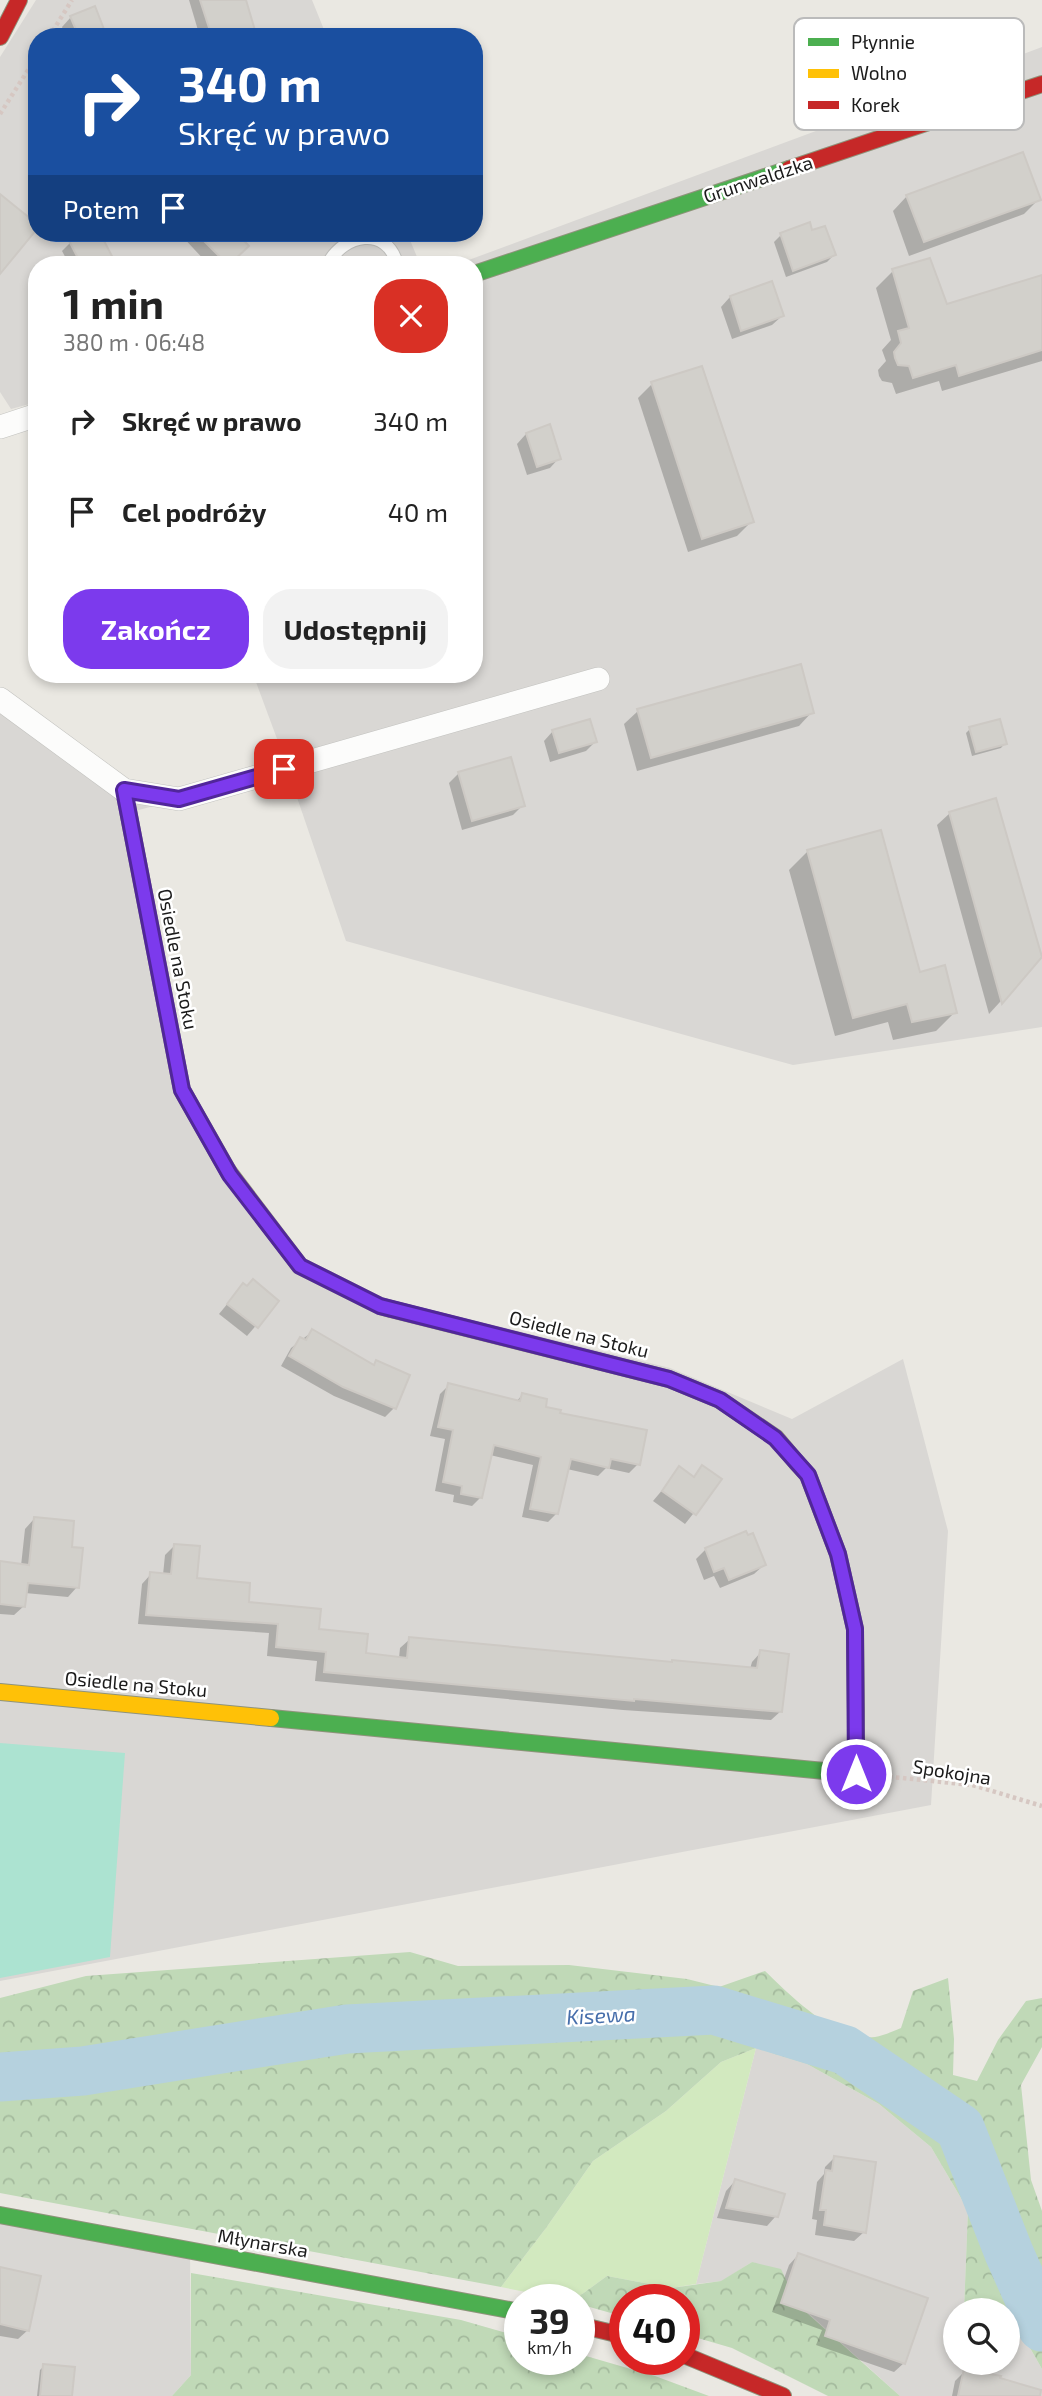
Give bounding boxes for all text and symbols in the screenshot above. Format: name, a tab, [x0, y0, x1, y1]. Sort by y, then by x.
legend	[794, 18, 1024, 130]
text: Płynnie	[851, 30, 915, 53]
text: 340 m	[178, 53, 322, 112]
icon: right	[63, 56, 154, 147]
text: Wolno	[851, 61, 907, 84]
text: Korek	[851, 93, 900, 116]
text: Skręć w prawo	[178, 113, 390, 151]
street label: Grunwaldzka	[700, 150, 816, 207]
icon: arrive	[154, 189, 192, 227]
text: Potem	[63, 193, 140, 224]
text: 1 min	[63, 277, 164, 327]
button: close	[374, 279, 448, 353]
text: 380 m · 06:48	[63, 328, 205, 356]
icon: right	[63, 402, 101, 440]
text: Skręć w prawo	[122, 405, 302, 436]
text: 340 m	[373, 405, 448, 436]
icon: arrive	[63, 493, 101, 531]
text: Cel podróży	[122, 496, 267, 527]
text: 40 m	[388, 496, 448, 527]
button: Zakończ	[63, 589, 249, 669]
button: Udostępnij	[263, 589, 448, 669]
pin	[254, 739, 314, 799]
icon: arrive	[265, 750, 303, 788]
street label: Osiedle na Stoku	[154, 887, 203, 1031]
street label: Osiedle na Stoku	[507, 1305, 651, 1362]
street label: Osiedle na Stoku	[64, 1666, 208, 1701]
position arrow	[819, 1737, 893, 1811]
street label: Spokojna	[911, 1754, 993, 1789]
water label: Kisewa	[566, 2000, 636, 2029]
street label: Młynarska	[216, 2223, 310, 2262]
speed limit sign: 40	[609, 2284, 700, 2375]
map controls	[943, 2298, 1020, 2375]
button: search	[943, 2298, 1020, 2375]
text: 39	[529, 2299, 570, 2341]
text: km/h	[527, 2336, 572, 2358]

